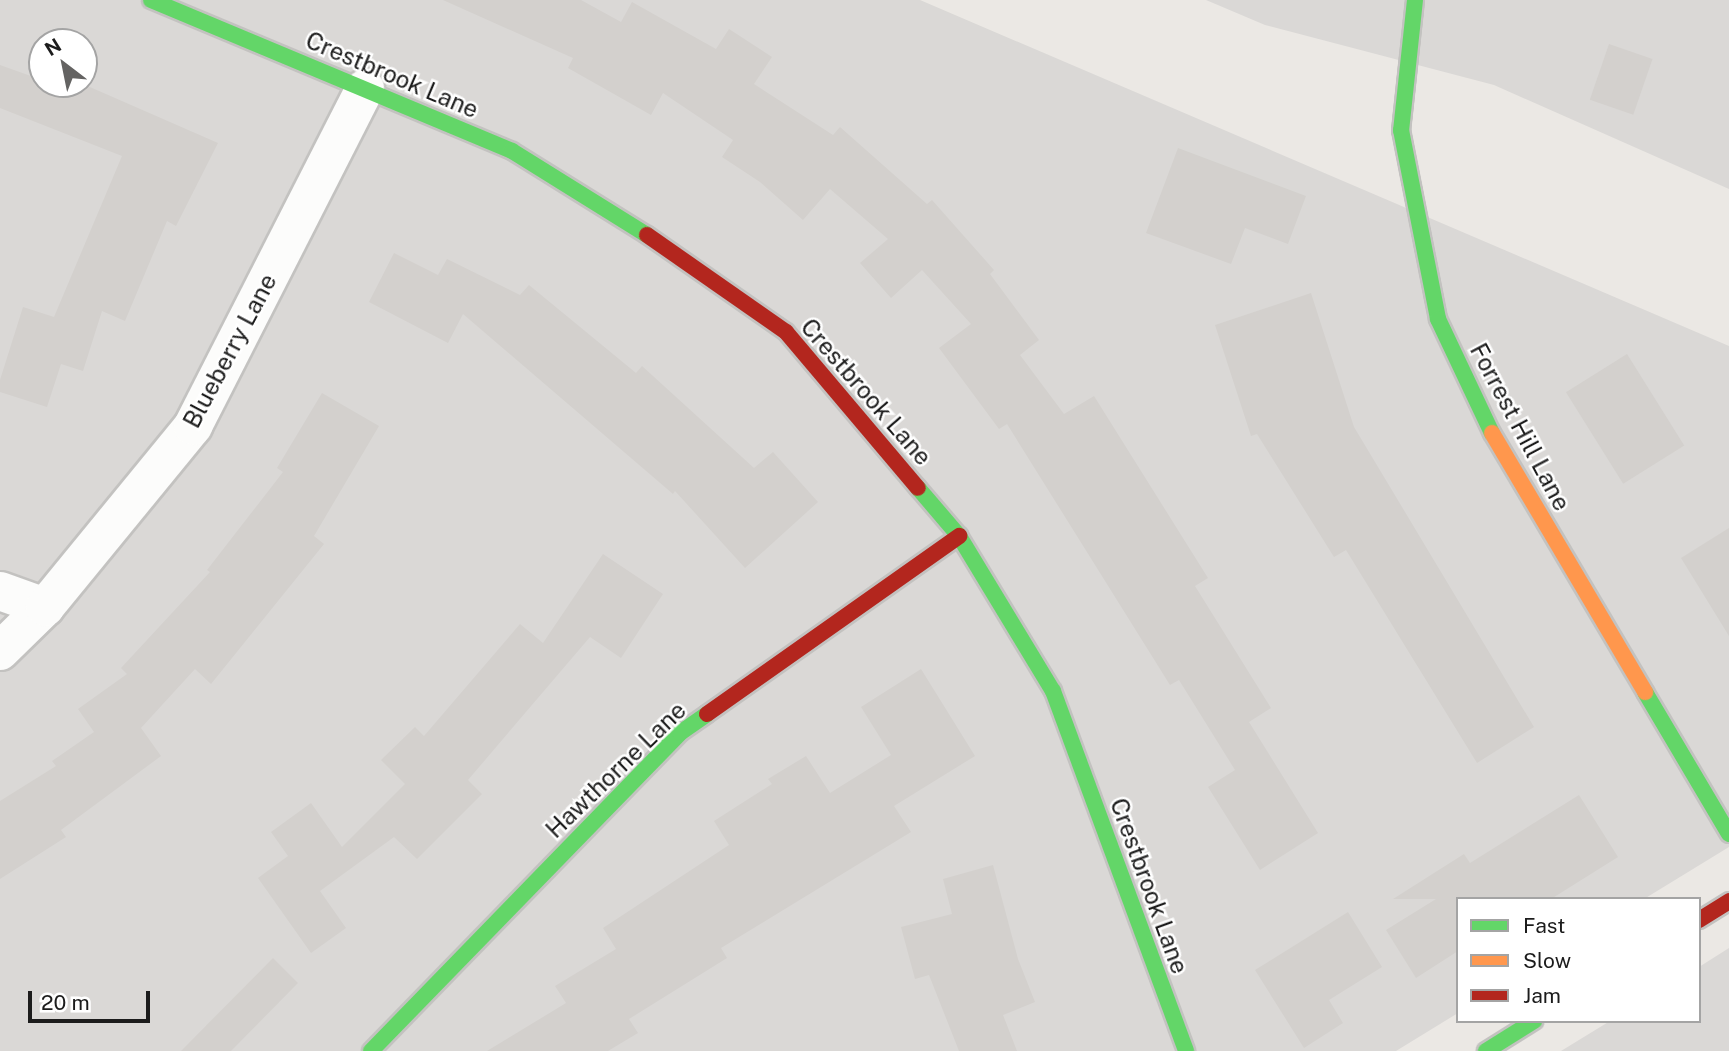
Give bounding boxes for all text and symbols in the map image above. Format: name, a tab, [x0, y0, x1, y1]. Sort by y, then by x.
street label: Crestbrook Lane	[301, 26, 483, 124]
north arrow	[28, 28, 98, 98]
text: N	[41, 34, 65, 60]
street label: Blueberry Lane	[177, 269, 283, 433]
street label: Crestbrook Lane	[795, 313, 937, 471]
street label: Forrest Hill Lane	[1464, 338, 1576, 516]
street label: Hawthorne Lane	[540, 696, 692, 844]
street label: Crestbrook Lane	[1104, 794, 1194, 978]
legend	[1456, 897, 1701, 1023]
text: Fast	[1523, 913, 1565, 938]
text: Slow	[1523, 948, 1571, 973]
scale bar	[32, 978, 154, 1022]
text: Jam	[1523, 983, 1561, 1008]
text: 20 m	[41, 990, 90, 1015]

